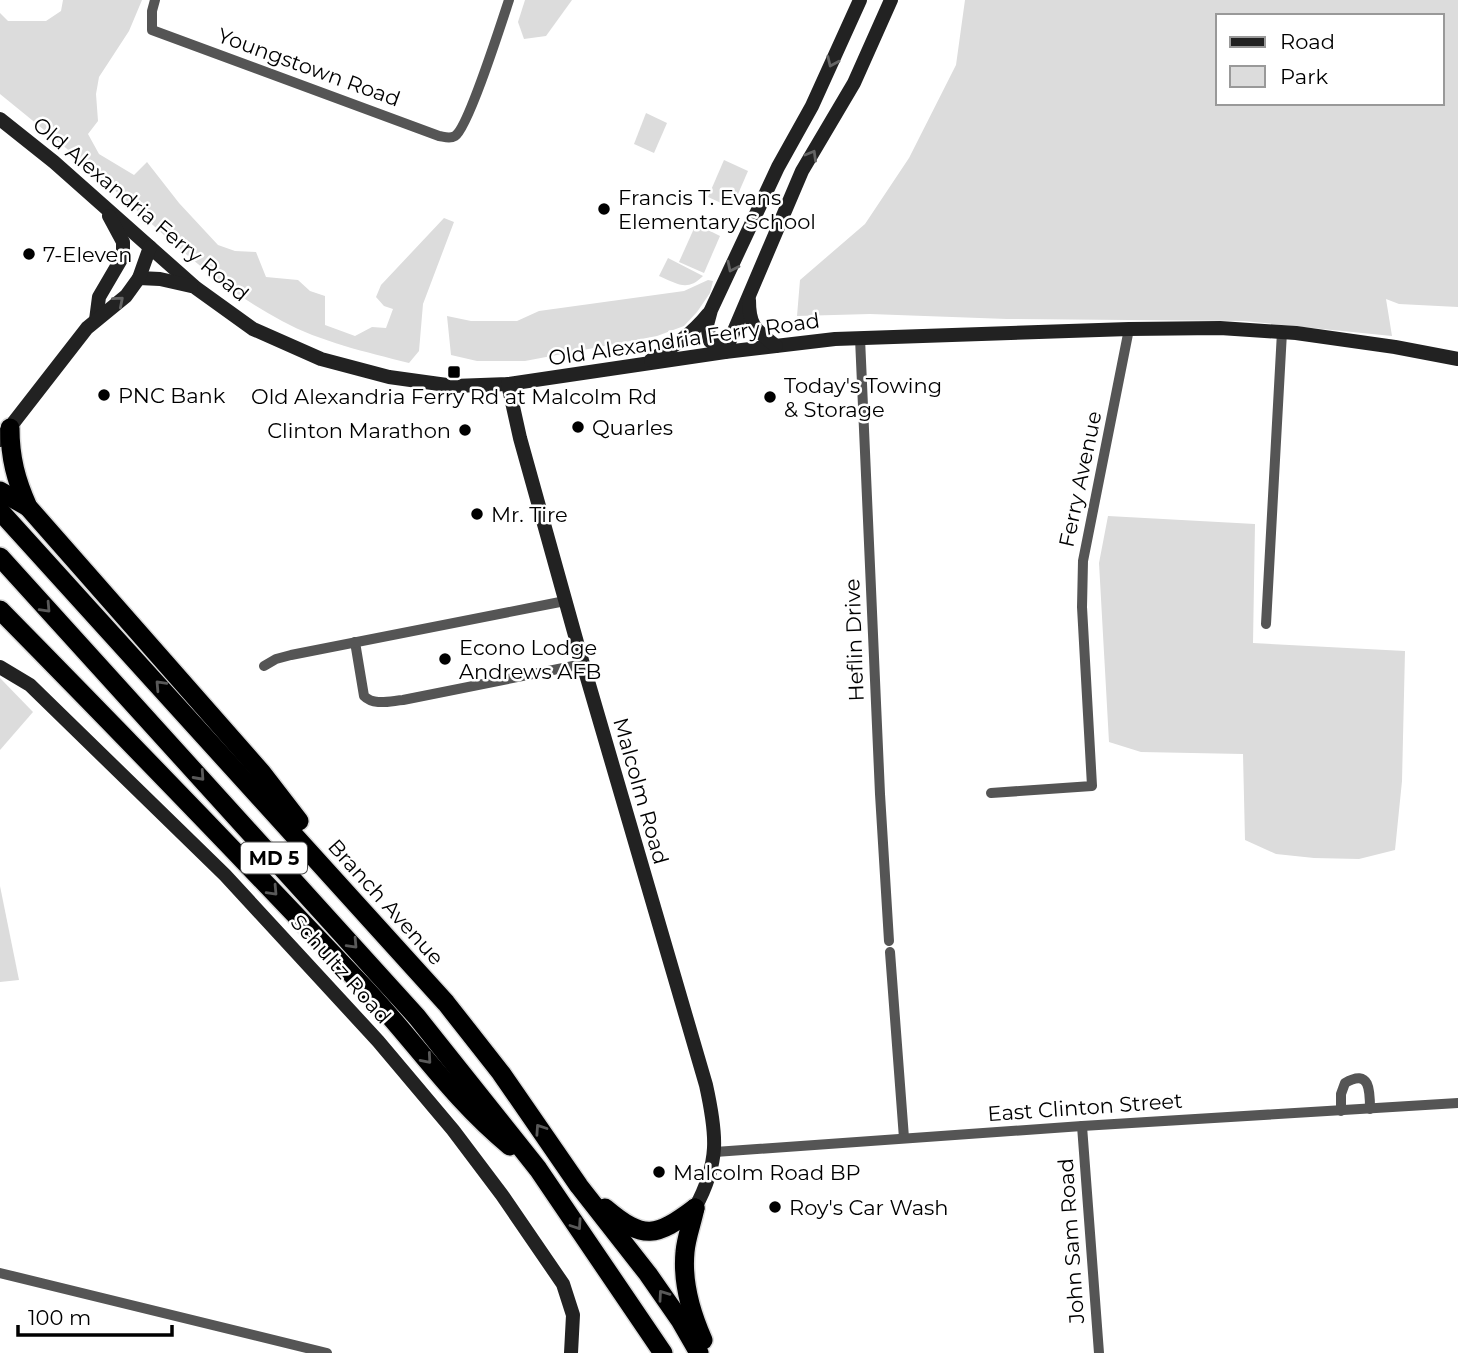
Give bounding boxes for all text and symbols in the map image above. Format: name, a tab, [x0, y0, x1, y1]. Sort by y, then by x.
legend	[1216, 14, 1444, 105]
street label: Youngstown Road	[214, 22, 404, 112]
text: Road	[1280, 29, 1335, 54]
one-way arrow	[826, 55, 840, 67]
text: Park	[1280, 64, 1328, 89]
street label: Old Alexandria Ferry Road	[28, 111, 254, 307]
one-way arrow	[804, 150, 817, 163]
place label: Francis T. Evans Elementary School	[618, 185, 816, 234]
marker: Francis T. Evans Elementary School	[596, 201, 612, 217]
place label: 7-Eleven	[43, 242, 132, 267]
marker: 7-Eleven	[21, 246, 37, 262]
one-way arrow	[726, 259, 740, 272]
one-way arrow	[111, 297, 124, 309]
street label: Old Alexandria Ferry Road	[547, 308, 821, 370]
marker: Old Alexandria Ferry Rd at Malcolm Rd	[446, 364, 462, 380]
place label: Today's Towing & Storage	[784, 373, 942, 422]
place label: PNC Bank	[118, 383, 226, 408]
place label: Old Alexandria Ferry Rd at Malcolm Rd	[251, 384, 657, 409]
marker: PNC Bank	[96, 387, 112, 403]
marker: Today's Towing & Storage	[762, 389, 778, 405]
street label: Ferry Avenue	[1053, 409, 1107, 549]
place label: Quarles	[592, 415, 673, 440]
place label: Clinton Marathon	[267, 418, 451, 443]
marker: Quarles	[570, 419, 586, 435]
marker: Clinton Marathon	[457, 422, 473, 438]
place label: Mr. Tire	[491, 502, 568, 527]
marker: Mr. Tire	[469, 506, 485, 522]
street label: Heflin Drive	[839, 578, 869, 702]
one-way arrow	[38, 599, 50, 612]
place label: Econo Lodge Andrews AFB	[459, 635, 601, 684]
marker: Econo Lodge Andrews AFB	[437, 651, 453, 667]
one-way arrow	[156, 680, 168, 693]
street label: Malcolm Road	[608, 715, 674, 867]
one-way arrow	[191, 767, 204, 780]
street label: Branch Avenue	[323, 834, 449, 970]
road number: MD 5	[241, 842, 307, 874]
one-way arrow	[265, 883, 278, 896]
street label: Schultz Road	[286, 909, 396, 1029]
one-way arrow	[344, 936, 357, 949]
one-way arrow	[418, 1052, 431, 1064]
street label: East Clinton Street	[987, 1088, 1183, 1126]
one-way arrow	[535, 1124, 548, 1137]
street label: John Sam Road	[1053, 1158, 1089, 1325]
place label: Malcolm Road BP	[673, 1160, 861, 1185]
marker: Malcolm Road BP	[651, 1164, 667, 1180]
place label: Roy's Car Wash	[789, 1195, 948, 1220]
marker: Roy's Car Wash	[767, 1199, 783, 1215]
one-way arrow	[569, 1217, 581, 1230]
one-way arrow	[659, 1290, 671, 1303]
scale bar	[18, 1294, 172, 1338]
text: 100 m	[28, 1305, 91, 1330]

